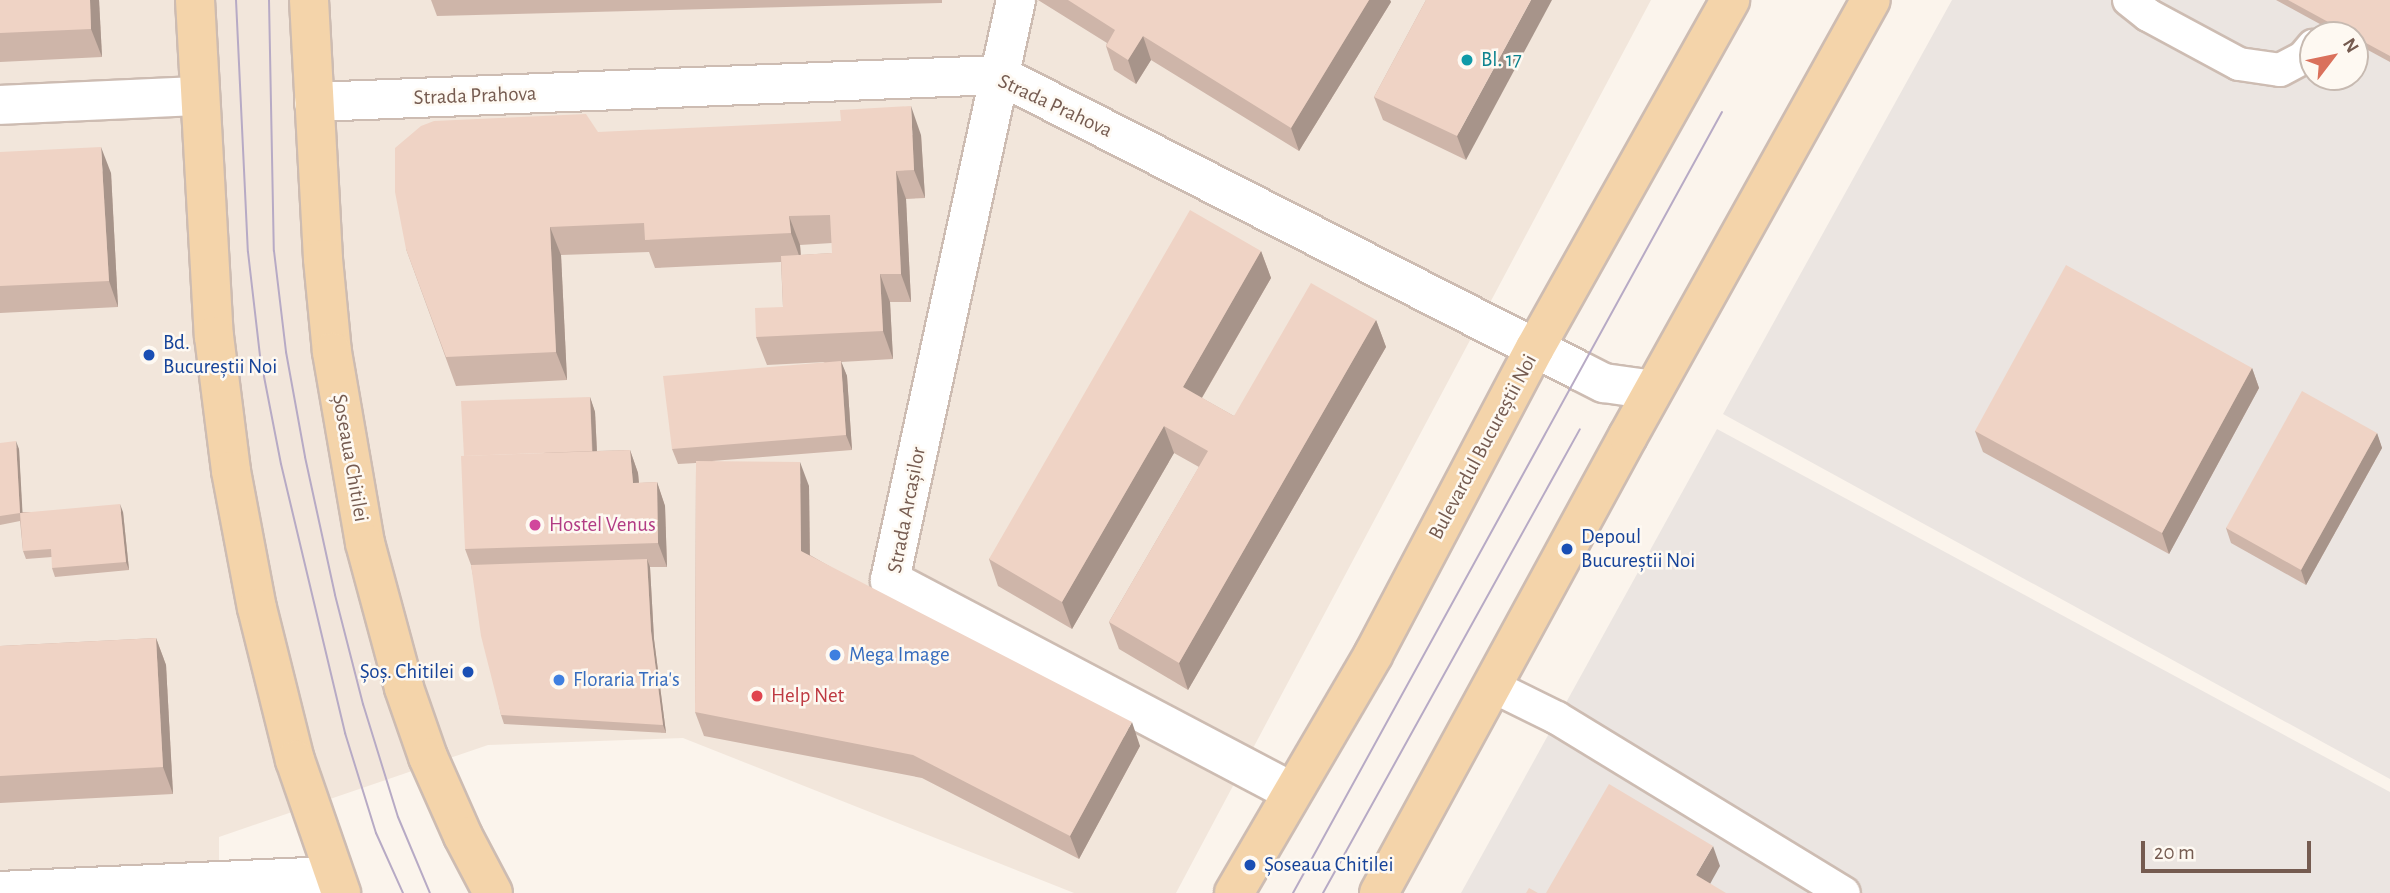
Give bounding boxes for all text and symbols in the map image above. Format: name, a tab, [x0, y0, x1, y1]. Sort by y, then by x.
north arrow	[2299, 21, 2369, 91]
text: N	[2339, 35, 2362, 56]
place label: Bl. 17	[1481, 47, 1522, 73]
marker: Bl. 17	[1459, 52, 1475, 68]
street label: Strada Prahova	[994, 69, 1116, 143]
street label: Strada Prahova	[413, 81, 537, 111]
place label: Bd. Bucureștii Noi	[163, 330, 277, 380]
marker: Bd. Bucureștii Noi	[141, 347, 157, 363]
street label: Bulevardul Bucureștii Noi	[1423, 350, 1543, 544]
street label: Șoseaua Chitilei	[326, 392, 374, 524]
street label: Strada Arcașilor	[882, 445, 932, 575]
place label: Hostel Venus	[549, 512, 656, 538]
marker: Hostel Venus	[527, 517, 543, 533]
place label: Depoul Bucureștii Noi	[1581, 524, 1695, 574]
marker: Depoul Bucureștii Noi	[1559, 541, 1575, 557]
place label: Mega Image	[849, 642, 950, 668]
marker: Mega Image	[827, 647, 843, 663]
place label: Șoș. Chitilei	[360, 659, 454, 685]
marker: Șoș. Chitilei	[460, 664, 476, 680]
place label: Floraria Tria's	[573, 667, 680, 693]
marker: Floraria Tria's	[551, 672, 567, 688]
place label: Help Net	[771, 683, 844, 709]
marker: Help Net	[749, 688, 765, 704]
scale bar	[2145, 826, 2315, 870]
text: 20 m	[2154, 842, 2195, 863]
place label: Șoseaua Chitilei	[1264, 852, 1393, 878]
marker: Șoseaua Chitilei	[1242, 857, 1258, 873]

